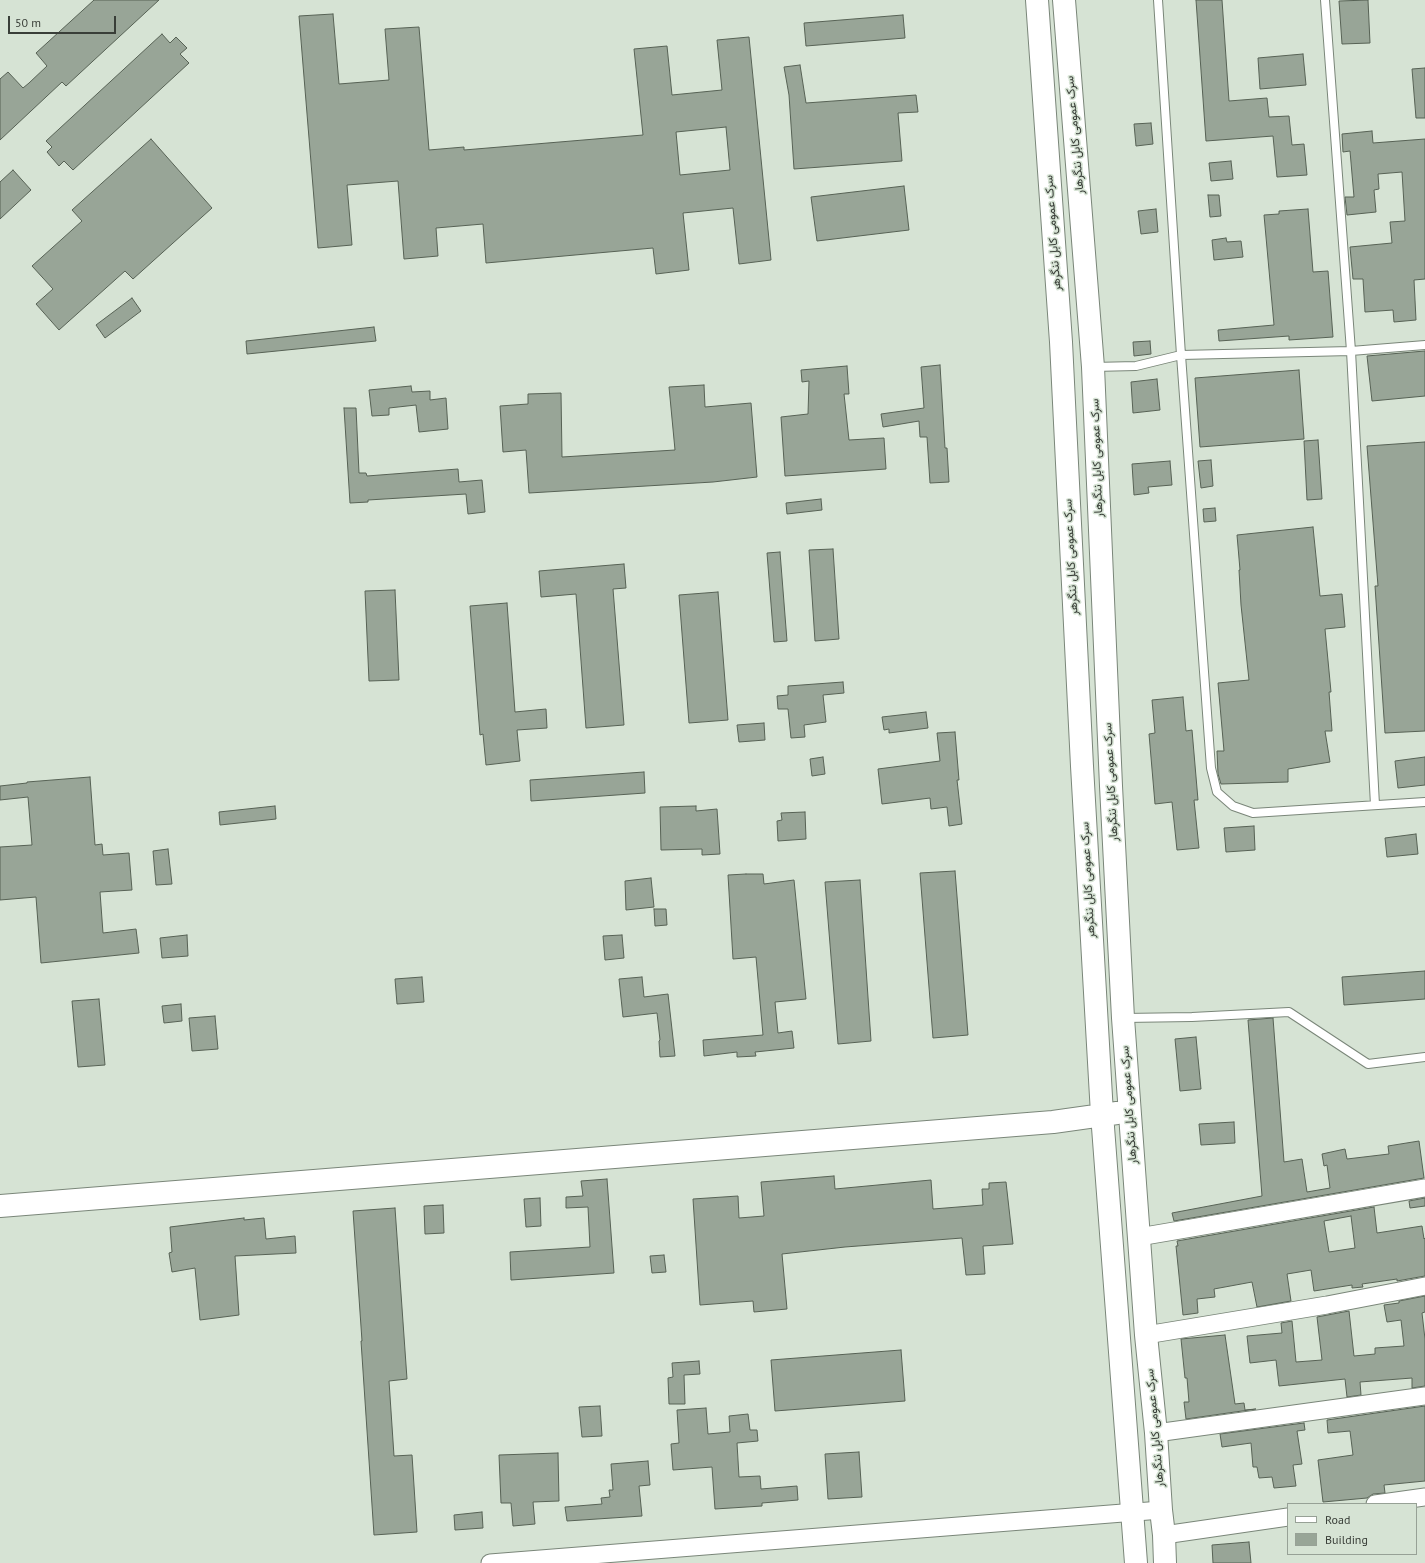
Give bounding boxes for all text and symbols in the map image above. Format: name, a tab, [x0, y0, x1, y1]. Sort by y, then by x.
scale bar	[10, 8, 118, 34]
text: 50 m	[15, 15, 41, 30]
street label: سرک عمومی کابل ننگرهار	[1063, 75, 1087, 195]
street label: سرک عمومی کابل ننگرهر	[1042, 174, 1064, 292]
street label: سرک عمومی کابل ننگرهار	[1088, 398, 1106, 518]
street label: سرک عمومی کابل ننگرهر	[1061, 499, 1081, 615]
street label: سرک عمومی کابل ننگرهار	[1101, 722, 1121, 842]
street label: سرک عمومی کابل ننگرهر	[1078, 822, 1098, 938]
street label: سرک عمومی کابل ننگرهار	[1118, 1045, 1140, 1165]
street label: سرک عمومی کابل ننگرهار	[1143, 1368, 1167, 1488]
legend	[1287, 1503, 1417, 1555]
text: Road	[1325, 1512, 1350, 1527]
text: Building	[1325, 1532, 1368, 1547]

